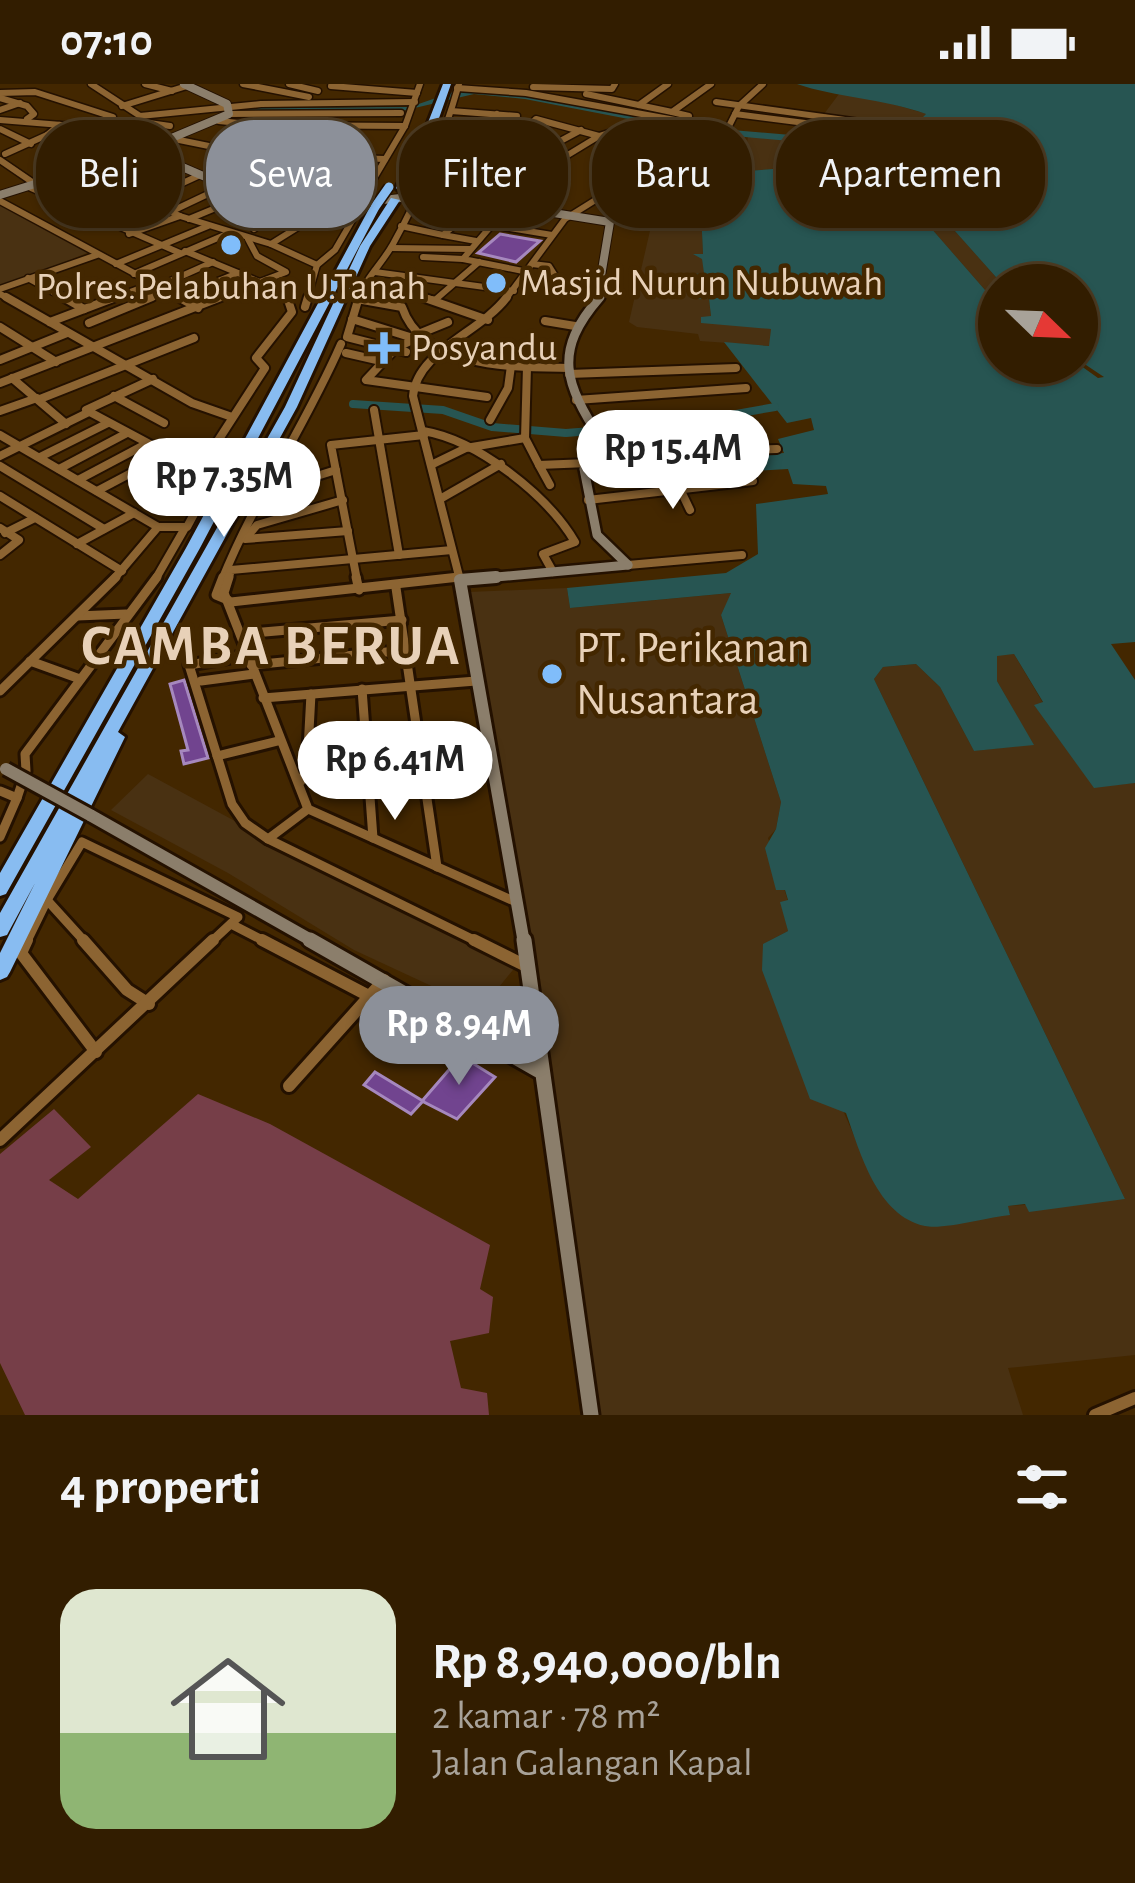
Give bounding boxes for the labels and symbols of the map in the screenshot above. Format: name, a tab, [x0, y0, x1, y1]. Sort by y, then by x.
marker: Polres.Pelabuhan U.Tanah	[218, 232, 244, 258]
place label: Masjid Nurun Nubuwah	[520, 264, 883, 303]
north arrow	[978, 264, 1098, 384]
place label: Polres.Pelabuhan U.Tanah	[36, 268, 426, 307]
marker: Masjid Nurun Nubuwah	[483, 270, 509, 296]
place label: Posyandu	[411, 329, 557, 368]
marker: Posyandu	[368, 332, 400, 364]
pin: Rp 15.4M	[549, 410, 797, 512]
pin: Rp 7.35M	[100, 438, 348, 540]
district label: CAMBA BERUA	[81, 618, 463, 675]
place label: PT. Perikanan Nusantara	[576, 626, 810, 723]
marker: PT. Perikanan Nusantara	[539, 661, 565, 687]
pin: Rp 6.41M	[271, 721, 519, 823]
pin: Rp 8.94M	[335, 986, 583, 1088]

